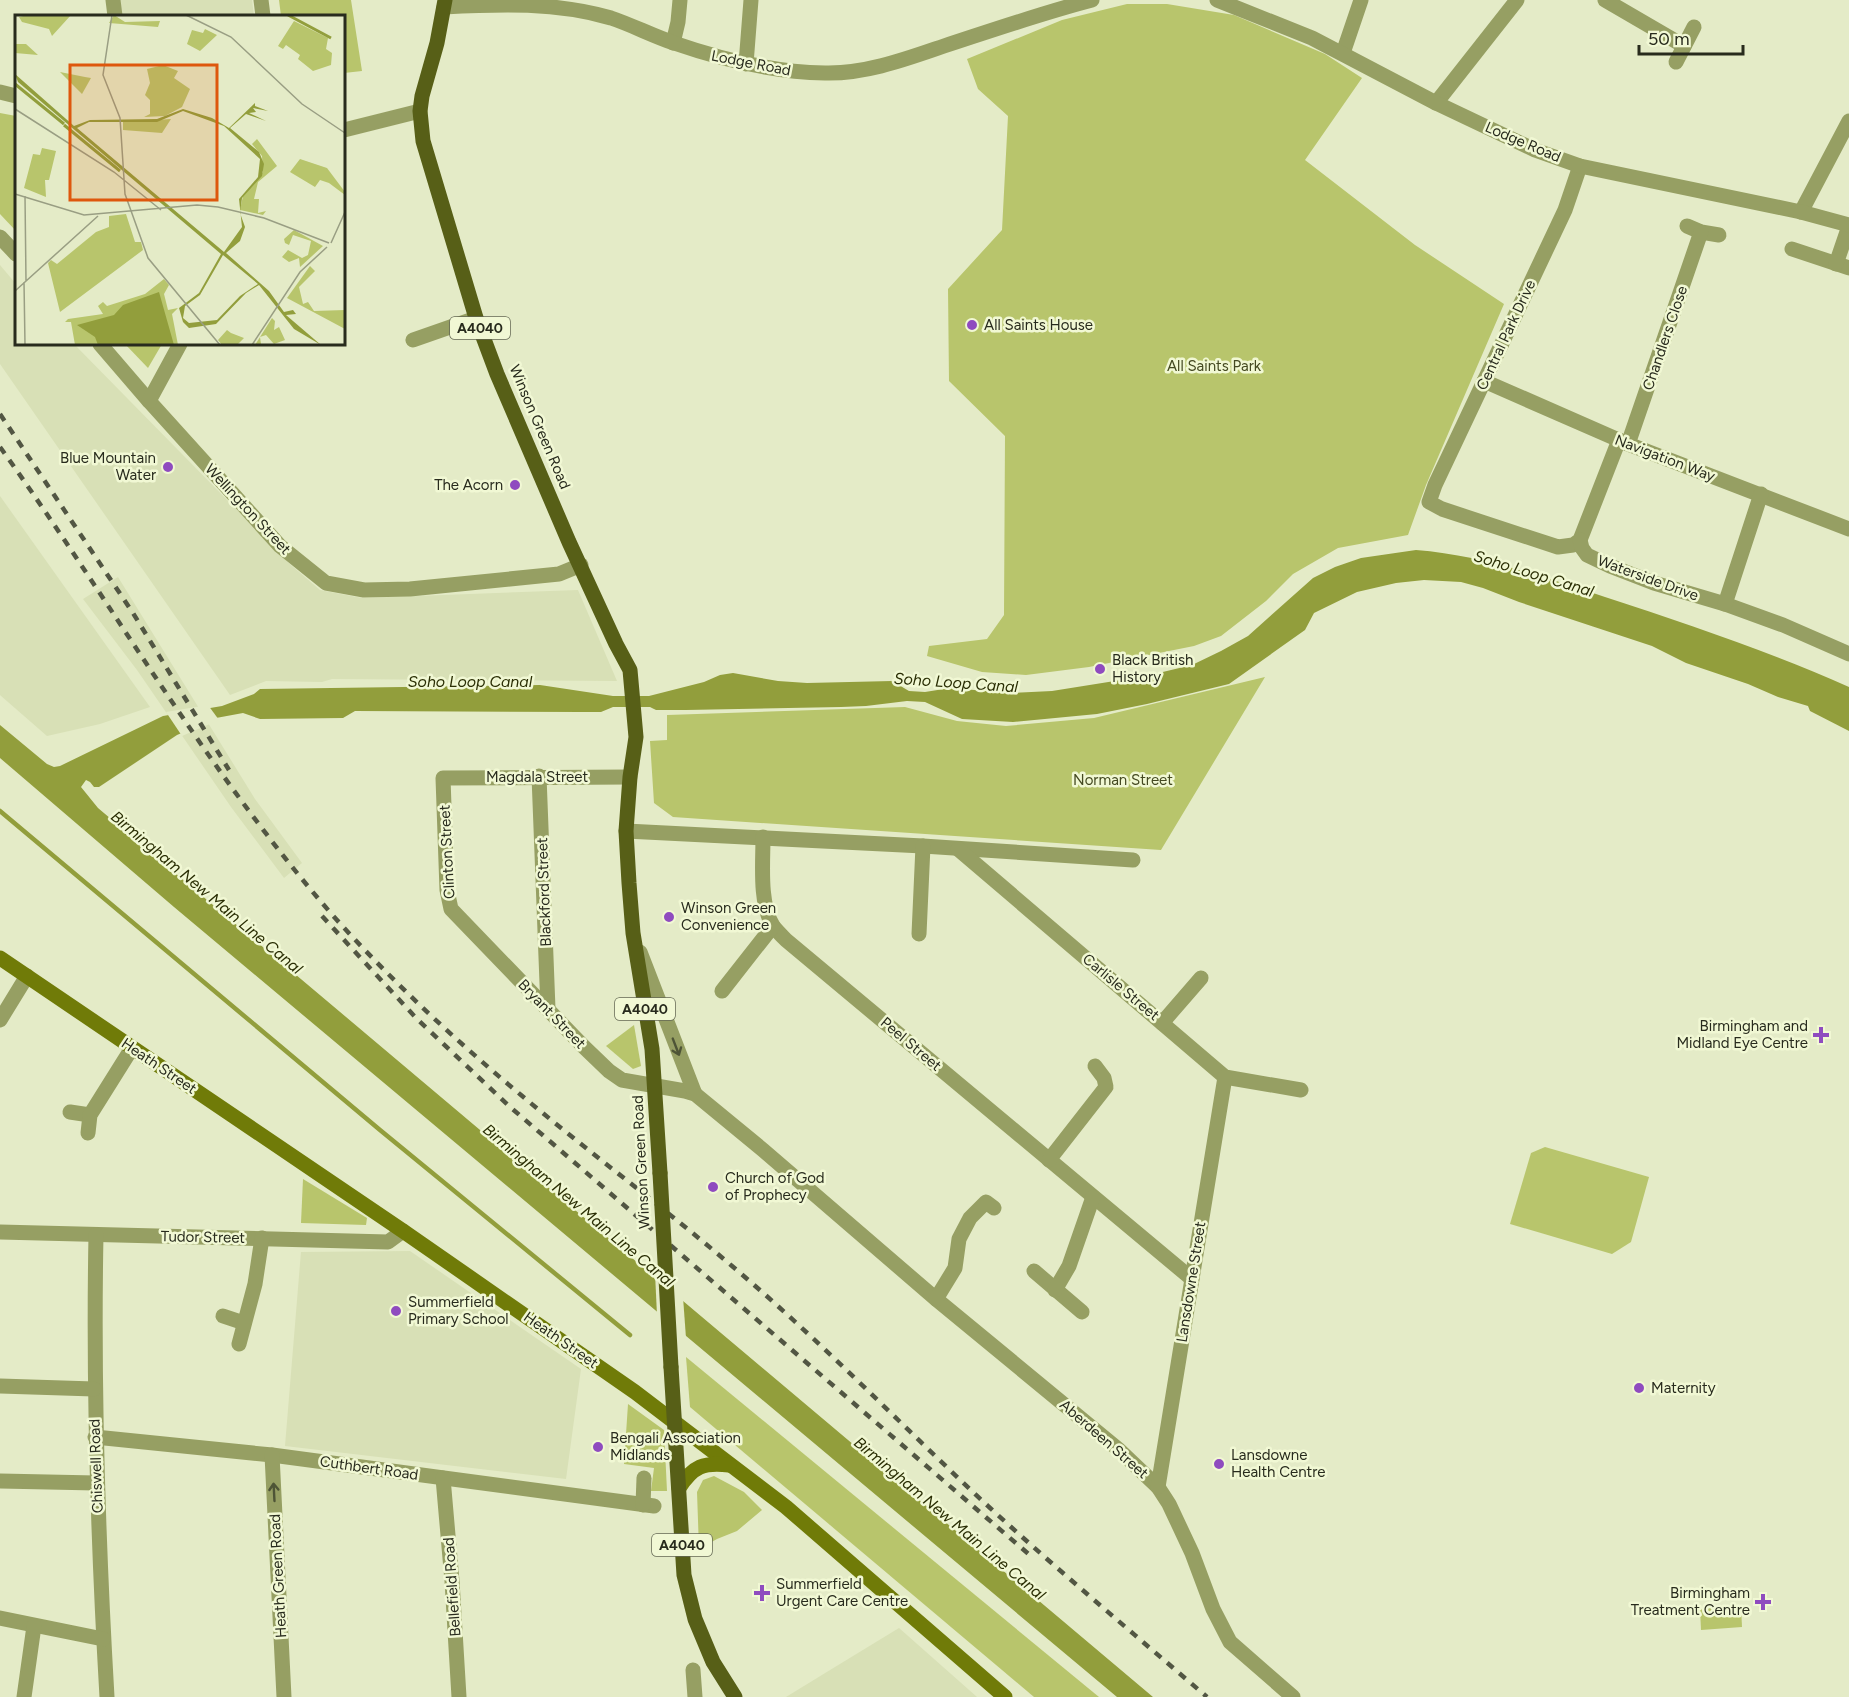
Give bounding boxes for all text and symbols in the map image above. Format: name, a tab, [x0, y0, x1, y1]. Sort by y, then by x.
inset map	[15, 15, 345, 345]
scale bar	[1639, 18, 1742, 56]
text: 50 m	[1648, 28, 1690, 50]
street label: Lodge Road	[710, 46, 792, 80]
street label: Lodge Road	[1482, 118, 1564, 166]
street label: Central Park Drive	[1473, 277, 1539, 393]
street label: Chandlers Close	[1639, 283, 1691, 393]
place label: All Saints House	[984, 316, 1093, 334]
road number: A4040	[450, 317, 510, 339]
marker: All Saints House	[965, 318, 979, 332]
park label: All Saints Park	[1167, 357, 1262, 375]
street label: Winson Green Road	[506, 362, 574, 492]
street label: Navigation Way	[1612, 431, 1718, 485]
place label: Blue Mountain Water	[60, 449, 156, 484]
marker: Blue Mountain Water	[161, 460, 175, 474]
street label: Wellington Street	[201, 460, 295, 558]
place label: The Acorn	[434, 476, 503, 494]
marker: The Acorn	[508, 478, 522, 492]
water label: Soho Loop Canal	[1472, 546, 1597, 601]
street label: Waterside Drive	[1595, 551, 1701, 605]
place label: Black British History	[1112, 651, 1193, 686]
marker: Black British History	[1093, 662, 1107, 676]
water label: Soho Loop Canal	[893, 669, 1019, 696]
water label: Soho Loop Canal	[408, 672, 533, 691]
street label: Magdala Street	[486, 768, 588, 786]
park label: Norman Street	[1073, 771, 1173, 789]
street label: Clinton Street	[436, 804, 458, 900]
water label: Birmingham New Main Line Canal	[107, 807, 307, 978]
street label: Blackford Street	[533, 837, 555, 947]
place label: Winson Green Convenience	[681, 899, 776, 934]
marker: Winson Green Convenience	[662, 910, 676, 924]
street label: Carlisle Street	[1079, 950, 1163, 1024]
street label: Bryant Street	[514, 976, 590, 1053]
road number: A4040	[615, 998, 675, 1020]
street label: Peel Street	[877, 1013, 945, 1075]
place label: Birmingham and Midland Eye Centre	[1676, 1017, 1808, 1052]
marker: Birmingham and Midland Eye Centre	[1812, 1026, 1830, 1044]
street label: Heath Street	[118, 1034, 200, 1098]
one-way arrow	[671, 1037, 682, 1056]
street label: Winson Green Road	[629, 1095, 653, 1229]
water label: Birmingham New Main Line Canal	[479, 1120, 679, 1291]
place label: Church of God of Prophecy	[725, 1169, 825, 1204]
marker: Church of God of Prophecy	[706, 1180, 720, 1194]
street label: Lansdowne Street	[1173, 1220, 1209, 1344]
street label: Tudor Street	[161, 1227, 246, 1247]
place label: Summerfield Primary School	[408, 1293, 509, 1328]
marker: Summerfield Primary School	[389, 1304, 403, 1318]
street label: Heath Street	[520, 1308, 602, 1372]
place label: Maternity	[1651, 1379, 1716, 1397]
marker: Maternity	[1632, 1381, 1646, 1395]
street label: Aberdeen Street	[1056, 1396, 1152, 1483]
street label: Chiswell Road	[85, 1419, 107, 1513]
place label: Bengali Association Midlands	[610, 1429, 741, 1464]
water label: Birmingham New Main Line Canal	[850, 1433, 1050, 1604]
marker: Bengali Association Midlands	[591, 1440, 605, 1454]
place label: Lansdowne Health Centre	[1231, 1446, 1325, 1481]
street label: Cuthbert Road	[319, 1452, 419, 1484]
marker: Lansdowne Health Centre	[1212, 1457, 1226, 1471]
one-way arrow	[268, 1482, 279, 1502]
street label: Heath Green Road	[266, 1513, 290, 1639]
road number: A4040	[652, 1534, 712, 1556]
street label: Bellefield Road	[440, 1537, 464, 1637]
place label: Summerfield Urgent Care Centre	[776, 1575, 908, 1610]
marker: Summerfield Urgent Care Centre	[753, 1584, 771, 1602]
place label: Birmingham Treatment Centre	[1631, 1584, 1750, 1619]
marker: Birmingham Treatment Centre	[1754, 1593, 1772, 1611]

